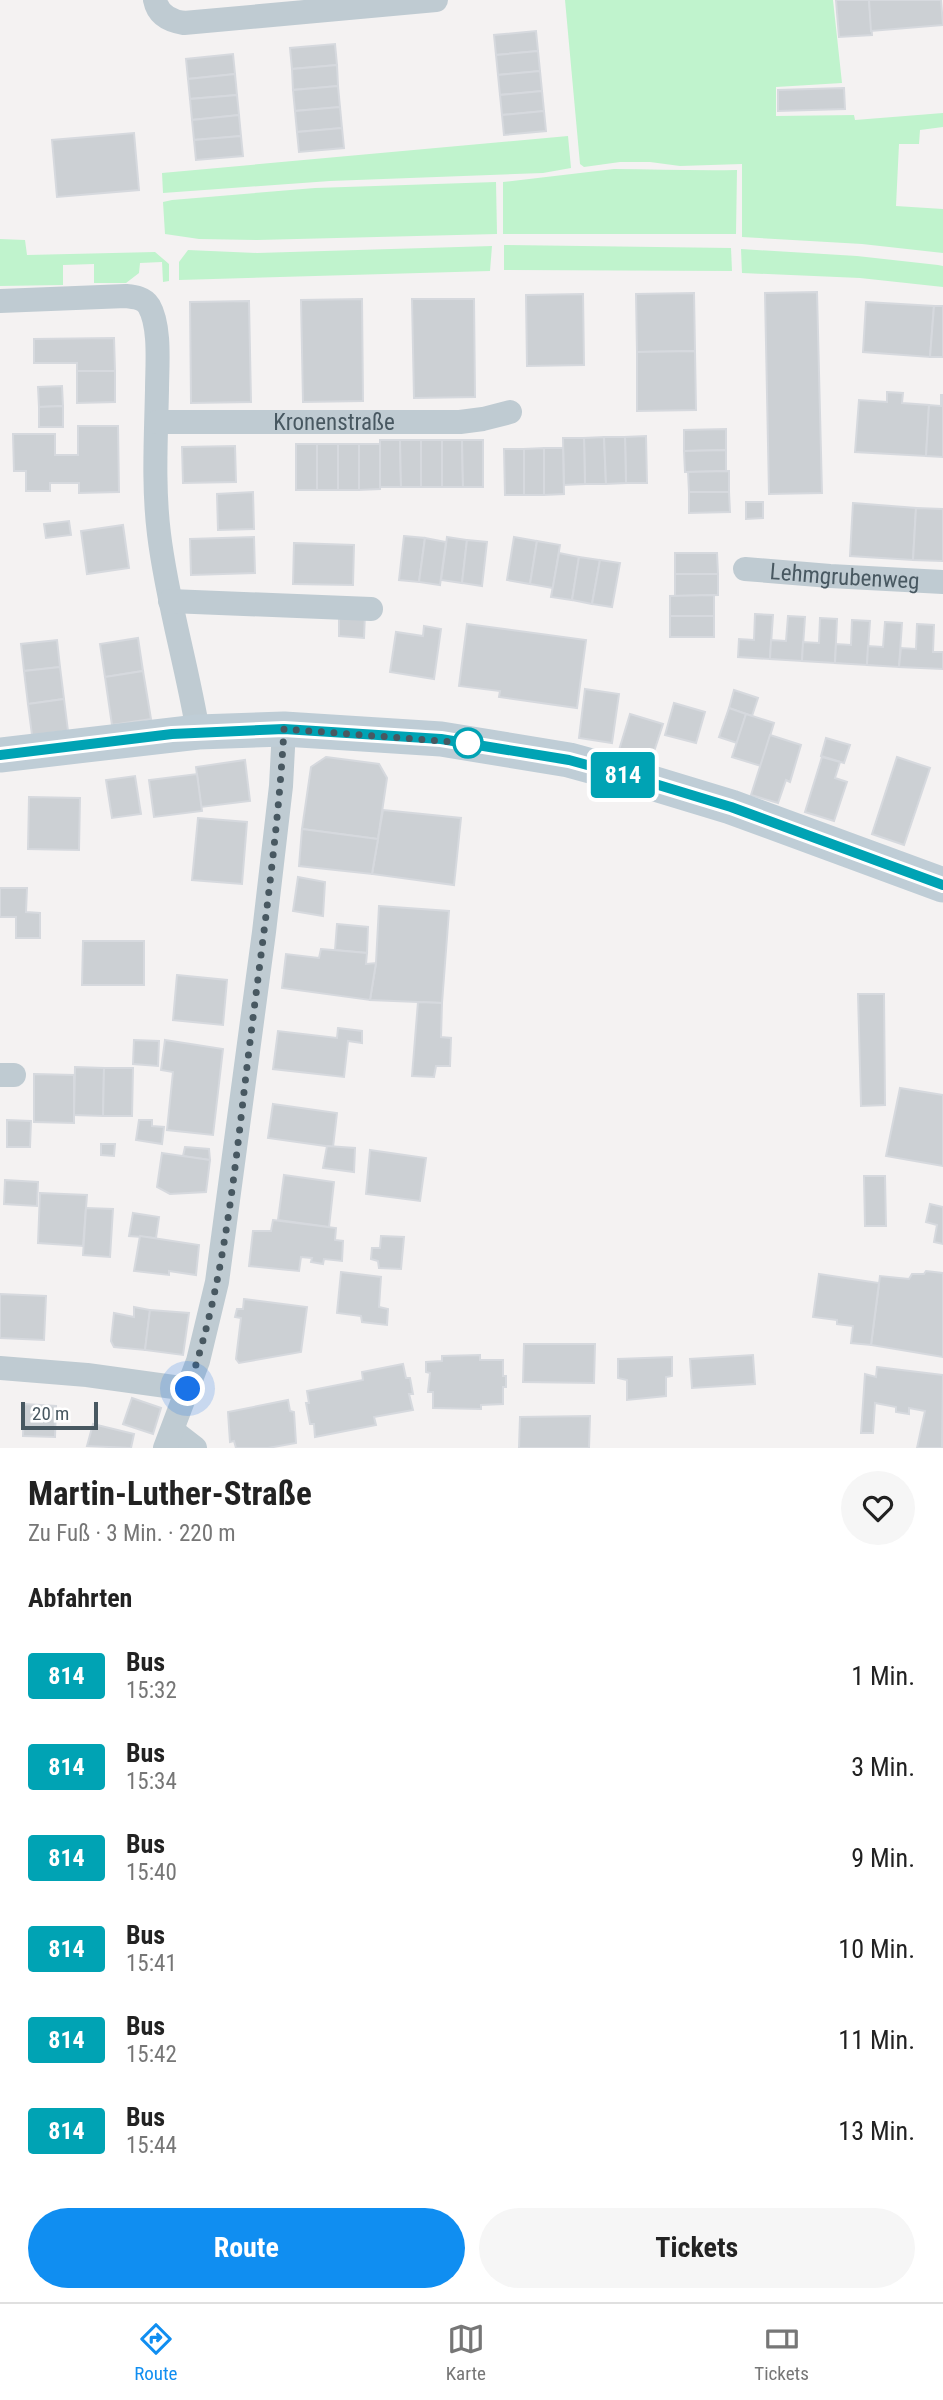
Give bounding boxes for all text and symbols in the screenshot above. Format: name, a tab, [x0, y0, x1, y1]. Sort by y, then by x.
street label: Kronenstraße	[273, 409, 395, 436]
street label: Lehmgrubenweg	[769, 558, 920, 595]
unlabelled marker	[453, 728, 483, 758]
line badge: 814	[583, 752, 663, 798]
text: 814	[605, 761, 641, 789]
your location	[170, 1371, 205, 1406]
scale bar	[21, 1399, 98, 1431]
text: 20 m	[32, 1402, 69, 1425]
button: heart	[841, 1471, 915, 1545]
text: Martin-Luther-Straße	[28, 1474, 312, 1513]
text: Zu Fuß · 3 Min. · 220 m	[28, 1520, 236, 1547]
text: Abfahrten	[28, 1583, 132, 1613]
text: Bus	[126, 1647, 165, 1677]
text: 1 Min.	[851, 1661, 915, 1691]
text: 814	[48, 1662, 85, 1690]
text: 15:32	[126, 1677, 177, 1704]
text: Bus	[126, 1738, 165, 1768]
text: 3 Min.	[851, 1752, 915, 1782]
text: 814	[48, 1753, 85, 1781]
text: 15:34	[126, 1768, 177, 1795]
text: Bus	[126, 1829, 165, 1859]
text: 9 Min.	[851, 1843, 915, 1873]
text: 814	[48, 1844, 85, 1872]
text: 15:40	[126, 1859, 177, 1886]
text: Bus	[126, 1920, 165, 1950]
text: 10 Min.	[838, 1934, 915, 1964]
text: 814	[48, 1935, 85, 1963]
text: 15:41	[126, 1950, 177, 1977]
text: Bus	[126, 2011, 165, 2041]
text: 11 Min.	[838, 2025, 915, 2055]
text: 814	[48, 2026, 85, 2054]
text: 15:42	[126, 2041, 177, 2068]
text: Bus	[126, 2102, 165, 2132]
text: 13 Min.	[838, 2116, 915, 2146]
text: 814	[48, 2117, 85, 2145]
text: 15:44	[126, 2132, 177, 2159]
button: Route	[28, 2208, 465, 2288]
button: Tickets	[479, 2208, 915, 2288]
tab: Route	[134, 2320, 177, 2385]
tab: Karte	[446, 2320, 486, 2385]
tab: Tickets	[754, 2320, 809, 2385]

